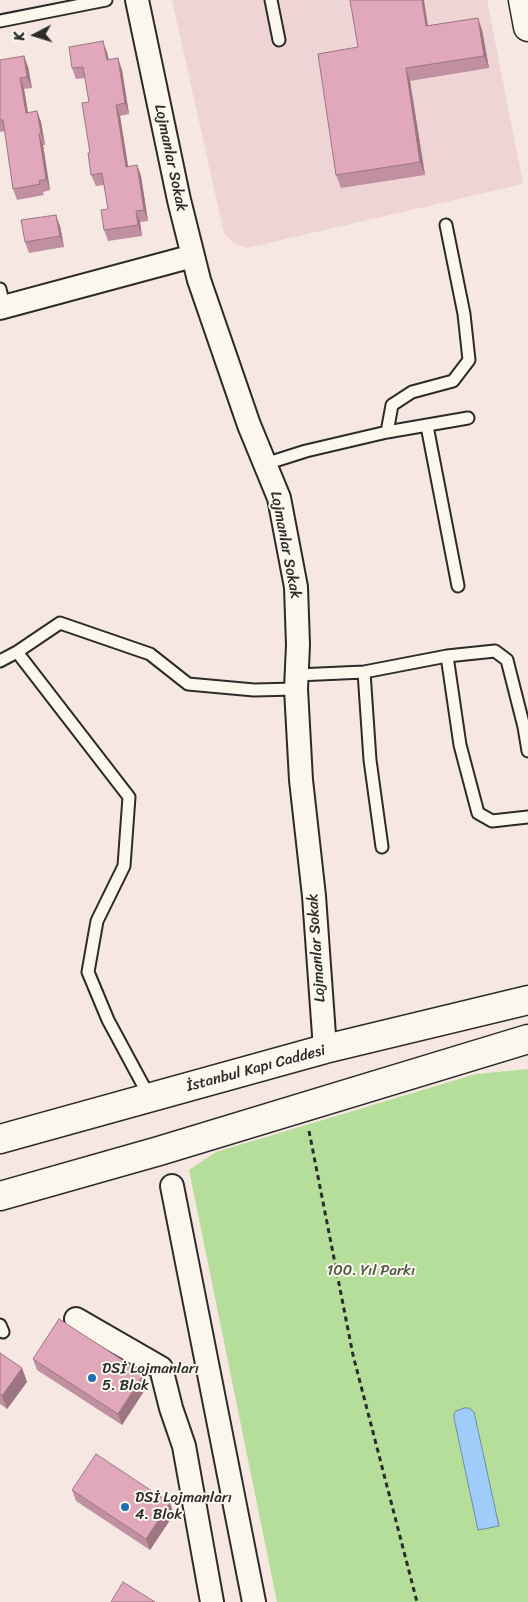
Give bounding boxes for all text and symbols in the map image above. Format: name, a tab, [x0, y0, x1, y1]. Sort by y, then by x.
north arrow	[10, 10, 60, 60]
text: K	[7, 31, 32, 42]
street label: Lojmanlar Sokak	[150, 103, 190, 213]
street label: Lojmanlar Sokak	[266, 490, 304, 600]
street label: Lojmanlar Sokak	[304, 893, 330, 1003]
street label: İstanbul Kapı Caddesi	[185, 1042, 327, 1096]
park label: 100. Yıl Parkı	[327, 1262, 415, 1280]
place label: DSİ Lojmanları 5. Blok	[102, 1360, 199, 1395]
marker: DSİ Lojmanları 5. Blok	[86, 1372, 98, 1384]
place label: DSİ Lojmanları 4. Blok	[135, 1489, 232, 1524]
marker: DSİ Lojmanları 4. Blok	[119, 1501, 131, 1513]

